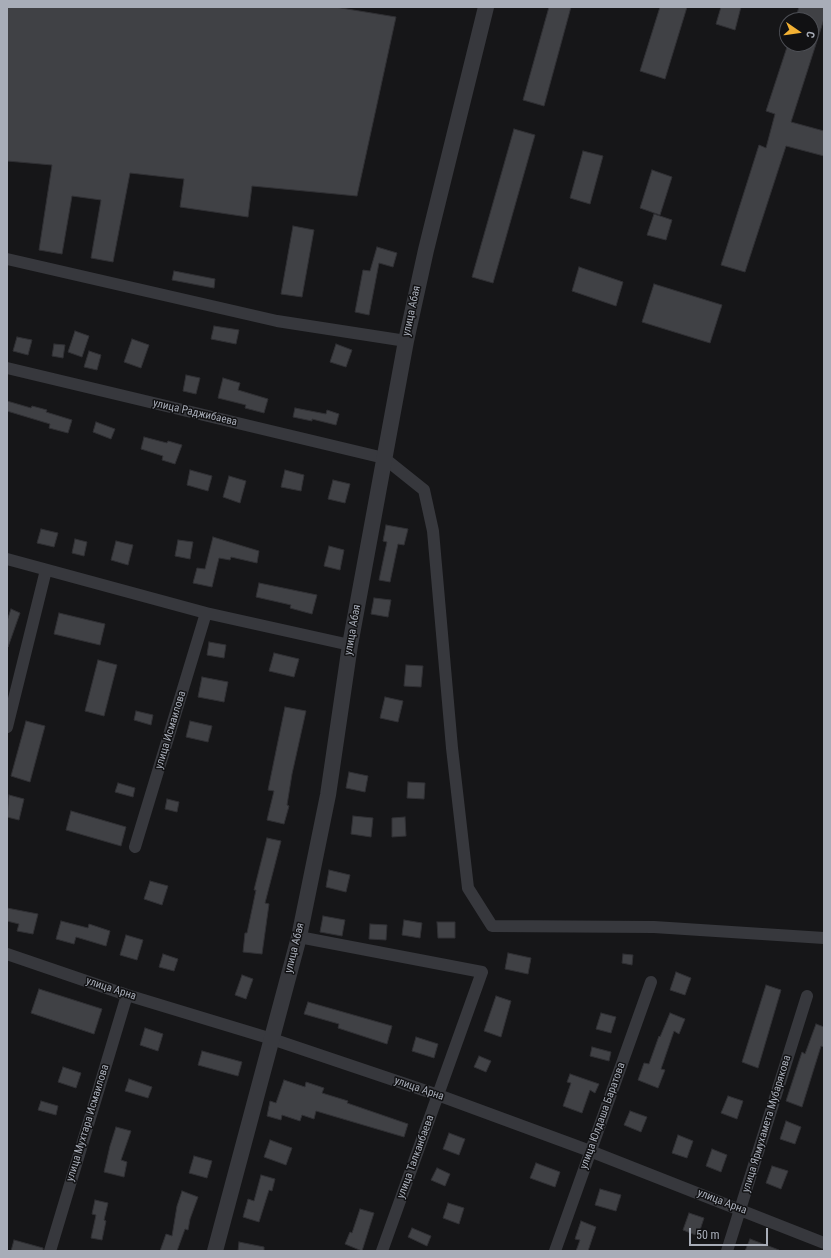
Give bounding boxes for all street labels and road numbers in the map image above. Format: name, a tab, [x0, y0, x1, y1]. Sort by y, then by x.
street label: улица Абая	[400, 284, 424, 338]
street label: улица Раджибаева	[152, 397, 238, 429]
street label: улица Абая	[342, 604, 364, 656]
street label: улица Исмаилова	[153, 689, 189, 771]
street label: улица Абая	[282, 921, 308, 975]
street label: улица Арна	[84, 975, 138, 1003]
street label: улица Ярмухамета Мубарякова	[740, 1054, 794, 1194]
street label: улица Юлдаша Баратова	[578, 1061, 628, 1171]
street label: улица Мухтара Исмаилова	[64, 1063, 112, 1183]
street label: улица Арна	[392, 1074, 446, 1104]
street label: улица Талканбаева	[395, 1113, 437, 1201]
street label: улица Арна	[695, 1187, 749, 1217]

